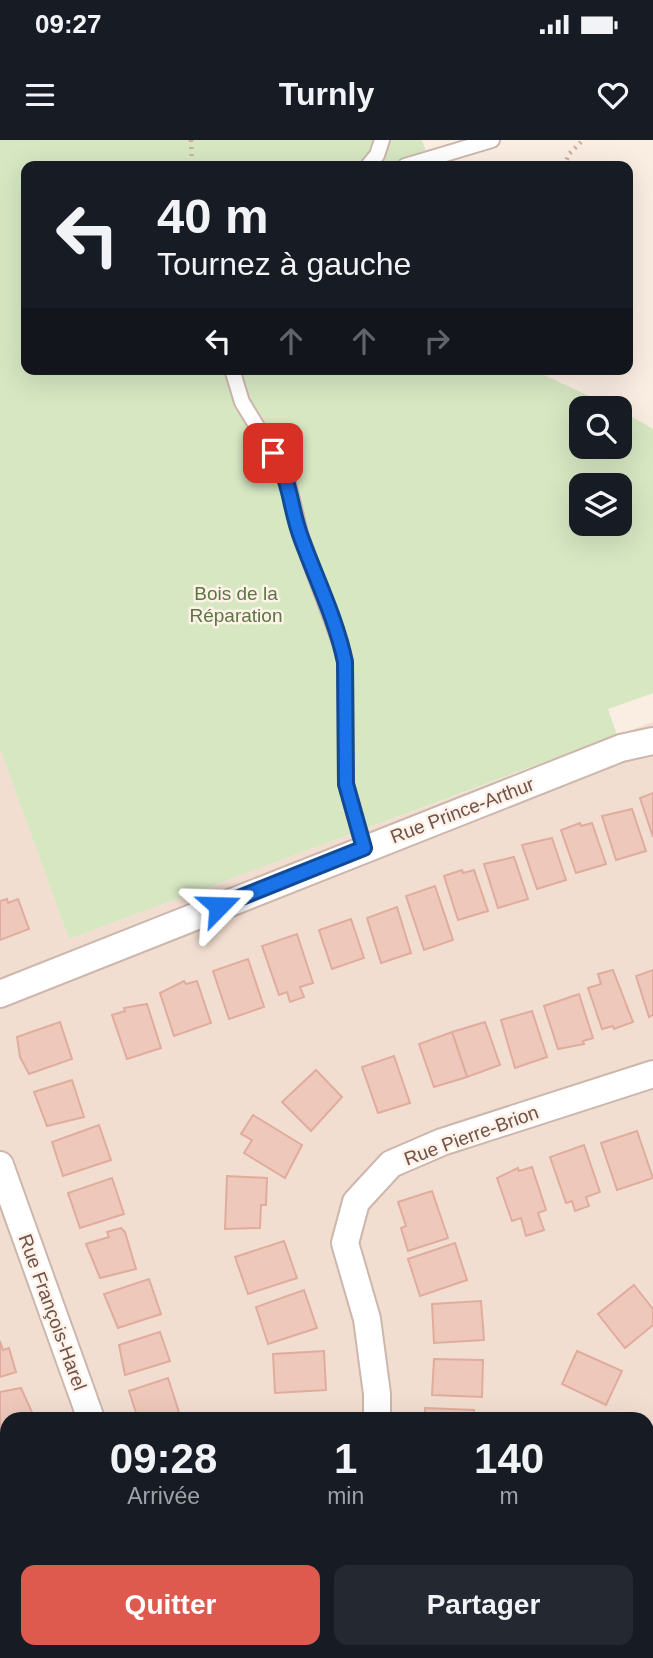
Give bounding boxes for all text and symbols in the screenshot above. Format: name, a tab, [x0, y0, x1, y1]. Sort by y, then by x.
text: 09:27	[35, 9, 102, 39]
icon: menu	[21, 76, 59, 114]
text: Turnly	[279, 76, 374, 112]
icon: heart	[594, 76, 632, 114]
icon: left	[42, 189, 133, 280]
text: 40 m	[157, 189, 269, 243]
text: Tournez à gauche	[157, 246, 411, 282]
icon: left	[199, 322, 237, 360]
icon: ahead	[272, 322, 310, 360]
icon: ahead	[345, 322, 383, 360]
icon: right	[418, 322, 456, 360]
map controls	[569, 396, 632, 536]
button: search	[569, 396, 632, 459]
pin	[243, 423, 303, 483]
icon: arrive	[254, 434, 292, 472]
button: layers	[569, 473, 632, 536]
park label: Bois de la Réparation	[190, 583, 282, 626]
street label: Rue Prince-Arthur	[387, 773, 538, 848]
position arrow	[182, 869, 256, 943]
street label: Rue Pierre-Brion	[401, 1101, 541, 1170]
street label: Rue François-Harel	[14, 1231, 91, 1393]
text: 09:28	[110, 1435, 217, 1482]
text: 1	[334, 1435, 357, 1482]
text: 140	[474, 1435, 544, 1482]
text: Arrivée	[127, 1483, 200, 1509]
text: min	[327, 1483, 364, 1509]
text: m	[500, 1483, 519, 1509]
button: Quitter	[21, 1565, 320, 1645]
button: Partager	[334, 1565, 633, 1645]

